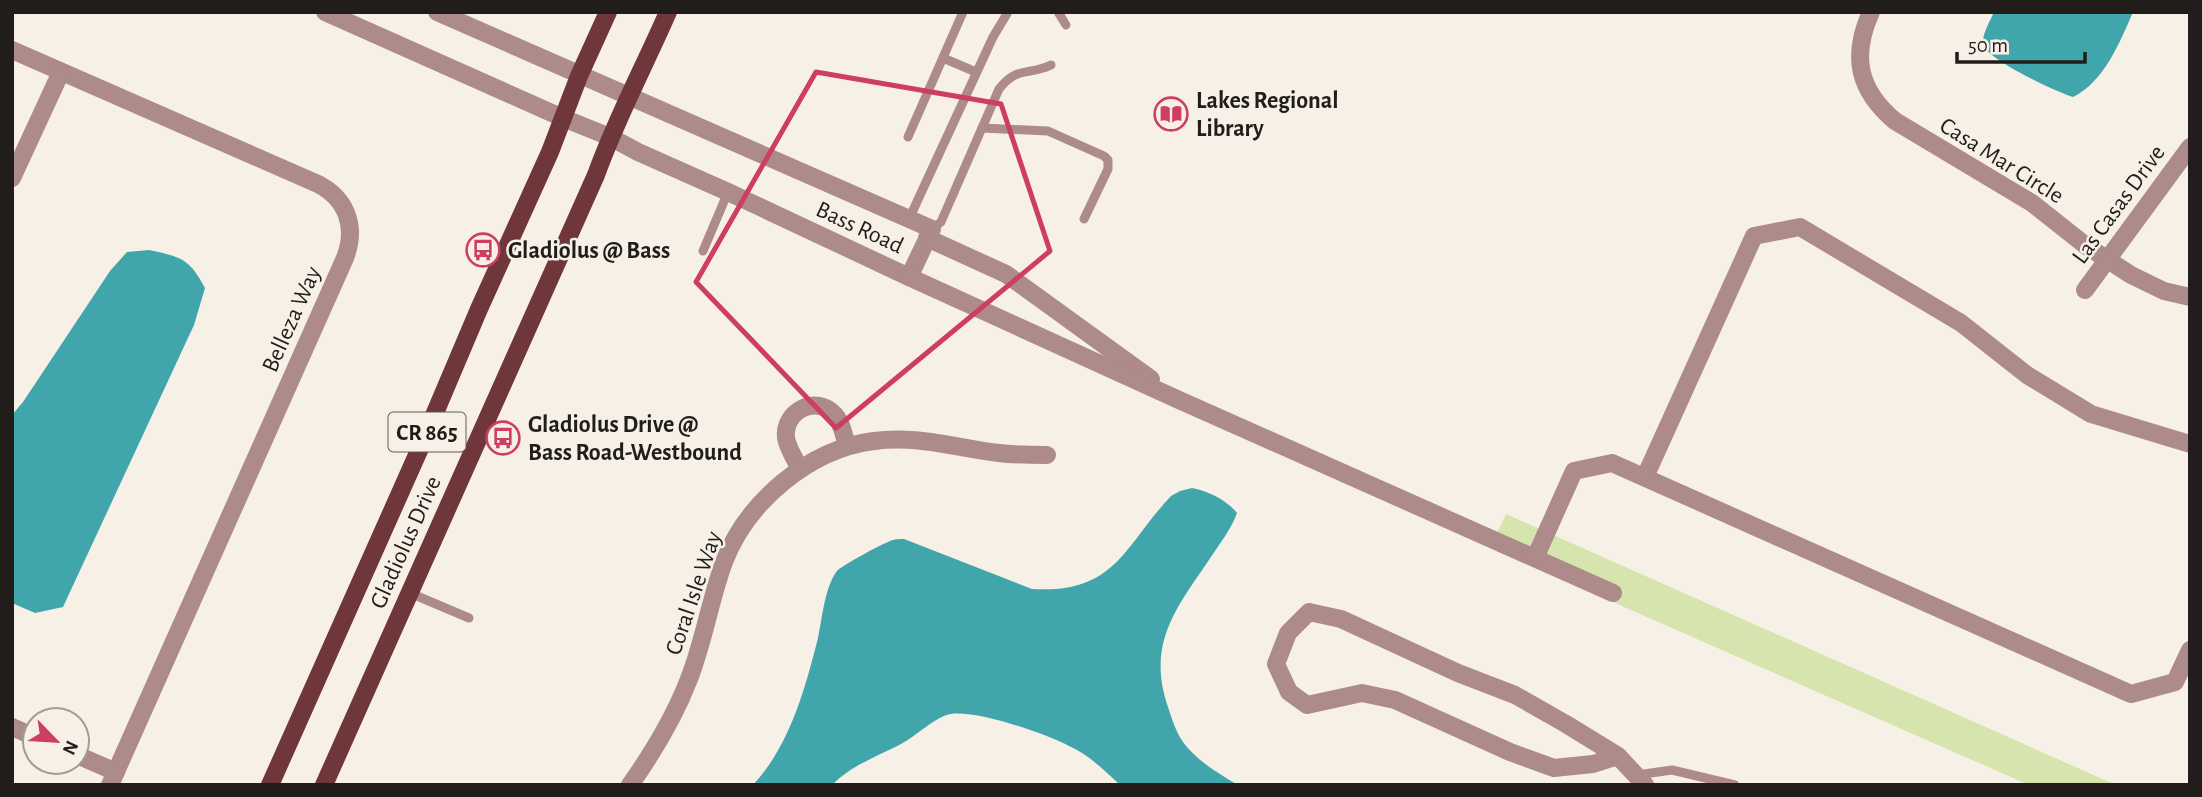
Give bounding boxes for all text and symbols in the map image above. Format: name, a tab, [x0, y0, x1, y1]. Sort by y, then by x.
scale bar	[1957, 21, 2085, 65]
text: 50 m	[1968, 35, 2008, 56]
place label: Lakes Regional Library	[1196, 89, 1339, 141]
library icon: Lakes Regional Library	[1152, 95, 1190, 133]
street label: Casa Mar Circle	[1935, 113, 2068, 208]
street label: Las Casas Drive	[2068, 141, 2170, 268]
street label: Bass Road	[812, 197, 907, 259]
bus stop icon: Gladiolus @ Bass	[464, 231, 502, 269]
place label: Gladiolus @ Bass	[508, 239, 670, 263]
street label: Belleza Way	[258, 263, 326, 376]
road number: CR 865	[388, 412, 466, 452]
place label: Gladiolus Drive @ Bass Road-Westbound	[528, 413, 742, 465]
bus stop icon: Gladiolus Drive @ Bass Road-Westbound	[484, 419, 522, 457]
street label: Gladiolus Drive	[366, 473, 446, 612]
street label: Coral Isle Way	[662, 528, 726, 658]
north arrow	[21, 706, 91, 776]
text: N	[59, 738, 81, 758]

